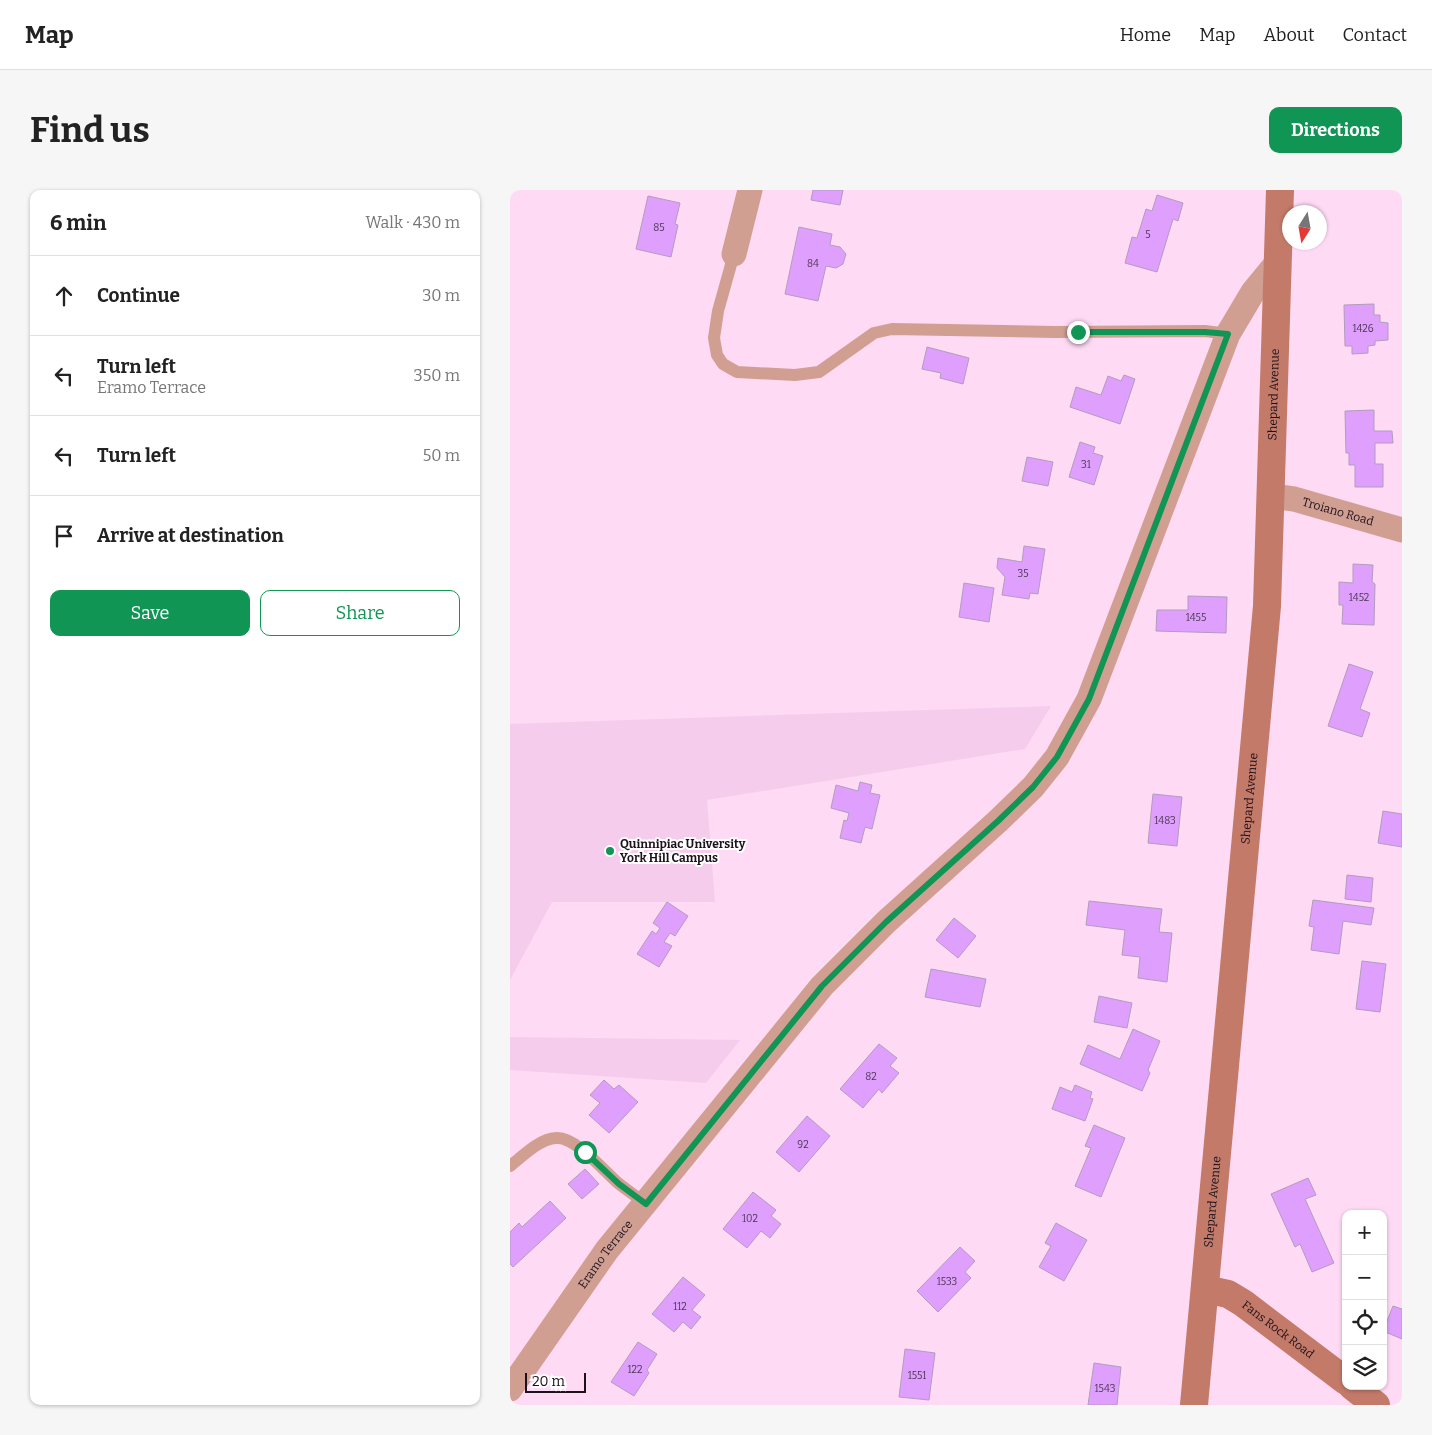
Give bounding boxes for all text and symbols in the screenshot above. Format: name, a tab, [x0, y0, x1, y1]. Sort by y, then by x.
text: Map	[25, 21, 74, 49]
text: Home	[1120, 24, 1171, 46]
text: Map	[1199, 24, 1235, 46]
text: About	[1263, 24, 1314, 46]
text: Contact	[1342, 24, 1407, 46]
button: Directions	[1269, 107, 1402, 153]
text: Find us	[30, 109, 150, 151]
north arrow	[1282, 205, 1327, 250]
text: 6 min	[50, 210, 106, 236]
text: Walk · 430 m	[366, 213, 460, 232]
house number: 85	[653, 222, 665, 234]
house number: 5	[1145, 229, 1151, 241]
house number: 84	[807, 258, 819, 270]
icon: ahead	[50, 282, 78, 310]
text: Continue	[97, 284, 180, 307]
text: 30 m	[422, 286, 460, 305]
route end	[1067, 321, 1090, 344]
house number: 1426	[1352, 323, 1374, 335]
street label: Shepard Avenue	[1265, 348, 1282, 441]
text: Turn left	[97, 355, 176, 378]
icon: left	[50, 362, 78, 390]
text: 350 m	[414, 366, 460, 385]
text: Eramo Terrace	[97, 378, 206, 397]
icon: left	[50, 442, 78, 470]
text: Turn left	[97, 444, 176, 467]
text: 50 m	[423, 446, 460, 465]
house number: 31	[1081, 459, 1091, 471]
street label: Troiano Road	[1301, 495, 1375, 529]
icon: arrive	[50, 522, 78, 550]
text: Arrive at destination	[97, 524, 284, 547]
house number: 35	[1017, 568, 1029, 580]
button: Save	[50, 590, 250, 636]
button: Share	[260, 590, 460, 636]
house number: 1452	[1349, 592, 1369, 604]
house number: 1455	[1186, 612, 1206, 624]
street label: Shepard Avenue	[1238, 752, 1261, 845]
house number: 1483	[1154, 815, 1176, 827]
place label: Quinnipiac University York Hill Campus	[620, 837, 746, 865]
marker: Quinnipiac University York Hill Campus	[604, 845, 616, 857]
house number: 82	[865, 1071, 877, 1083]
house number: 92	[797, 1139, 809, 1151]
route start	[574, 1141, 597, 1164]
street label: Shepard Avenue	[1201, 1155, 1224, 1248]
map controls	[1342, 1210, 1387, 1390]
button: +	[1342, 1210, 1387, 1255]
house number: 102	[742, 1213, 758, 1225]
street label: Eramo Terrace	[575, 1217, 635, 1291]
button: −	[1342, 1255, 1387, 1300]
house number: 1533	[937, 1276, 957, 1288]
street label: Fans Rock Road	[1239, 1298, 1317, 1361]
button: locate	[1342, 1300, 1387, 1345]
house number: 112	[673, 1301, 687, 1313]
button: layers	[1342, 1345, 1387, 1390]
house number: 122	[628, 1364, 642, 1376]
scale bar	[525, 1370, 586, 1393]
house number: 1551	[908, 1370, 926, 1382]
text: 20 m	[532, 1373, 565, 1390]
house number: 1543	[1095, 1383, 1116, 1395]

